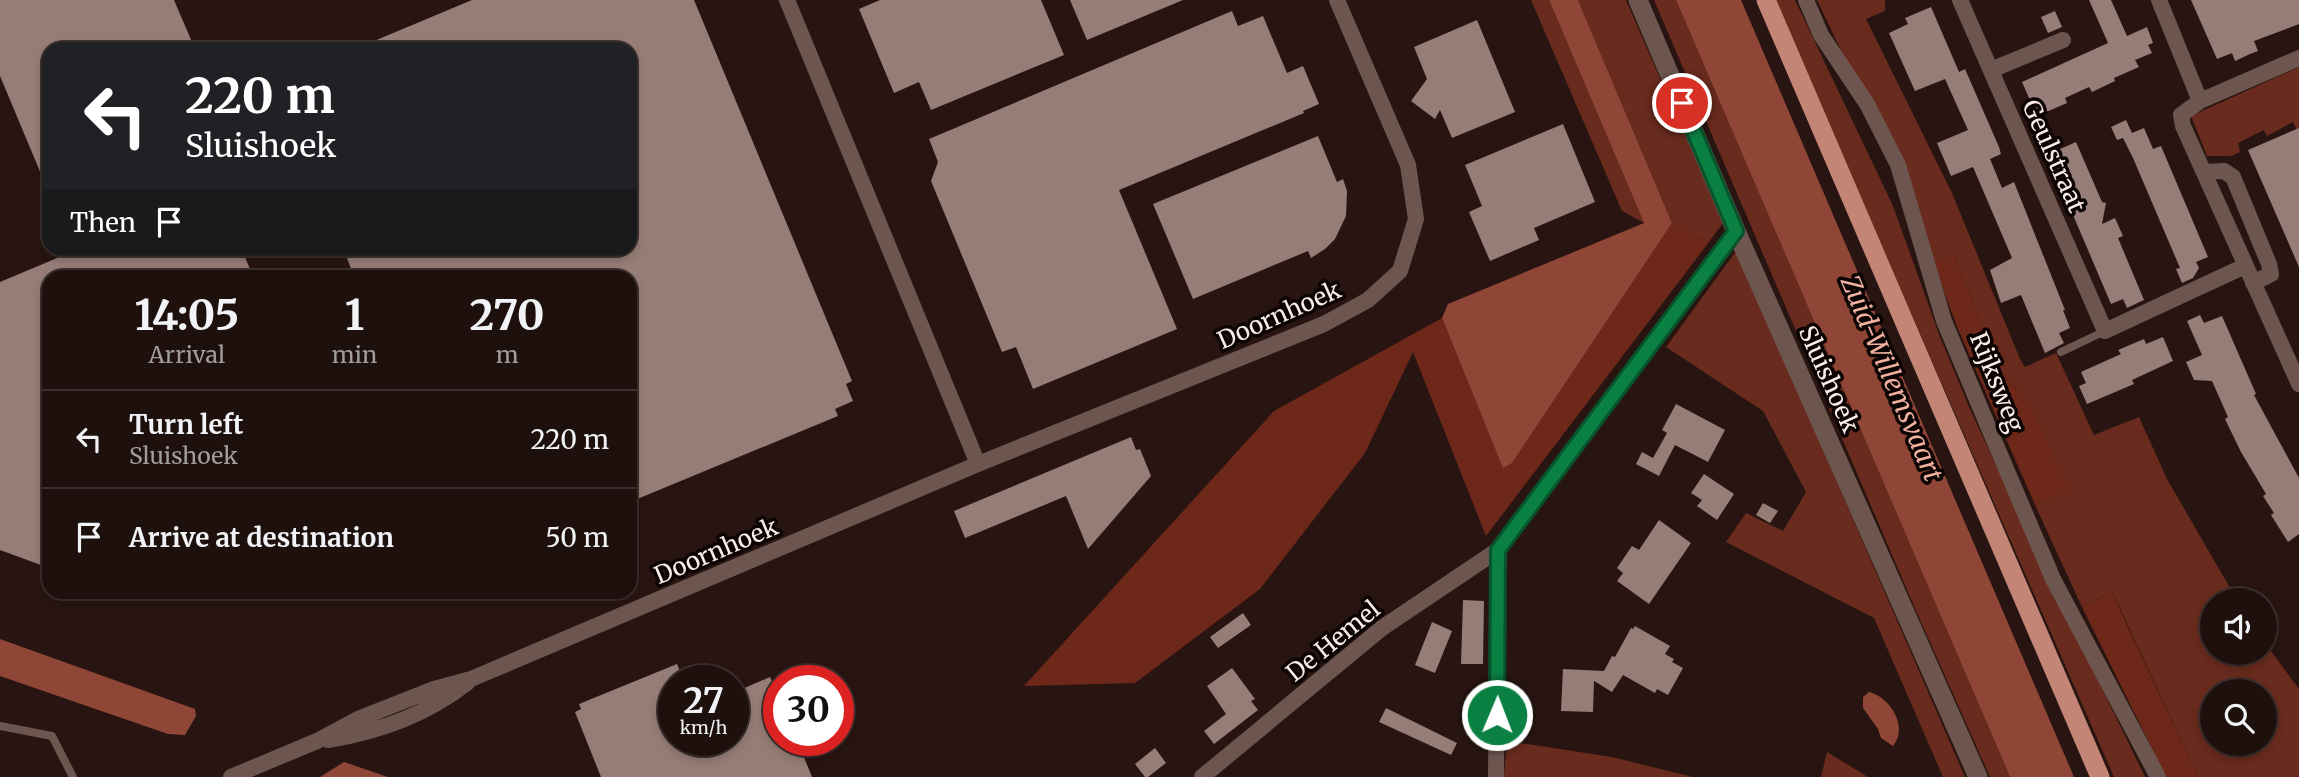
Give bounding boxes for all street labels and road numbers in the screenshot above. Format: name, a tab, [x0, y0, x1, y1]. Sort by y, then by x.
street label: Geulstraat	[2015, 95, 2093, 218]
street label: Doornhoek	[1212, 274, 1346, 356]
street label: Sluishoek	[1792, 321, 1867, 438]
street label: Rijksweg	[1963, 327, 2031, 437]
street label: Doornhoek	[649, 511, 783, 591]
street label: De Hemel	[1280, 594, 1386, 688]

